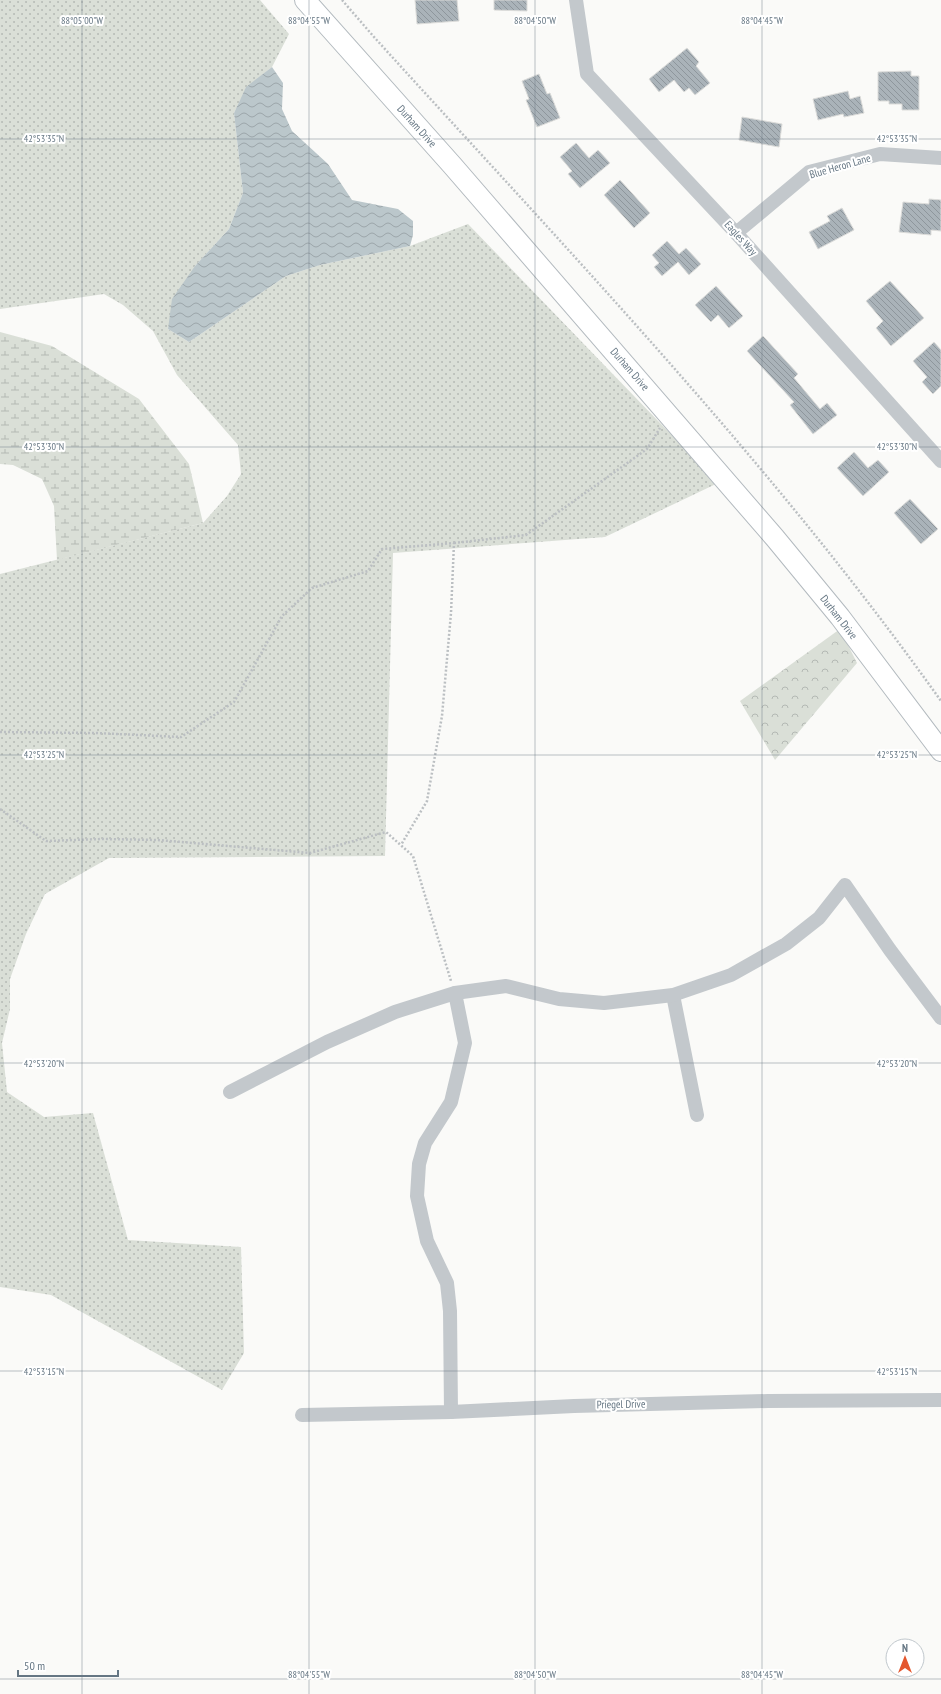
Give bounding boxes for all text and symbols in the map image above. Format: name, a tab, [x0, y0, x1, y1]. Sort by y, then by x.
text: 88°05'00"W	[61, 14, 103, 27]
text: 88°04'55"W	[288, 14, 330, 27]
text: 88°04'50"W	[514, 14, 556, 27]
text: 88°04'45"W	[741, 14, 783, 27]
street label: Durham Drive	[394, 102, 440, 150]
text: 42°53'35"N	[24, 132, 64, 145]
text: 42°53'35"N	[877, 132, 917, 145]
street label: Blue Heron Lane	[808, 150, 873, 181]
street label: Eagles Way	[722, 218, 761, 259]
street label: Durham Drive	[608, 345, 653, 394]
text: 42°53'30"N	[24, 440, 64, 453]
text: 42°53'30"N	[877, 440, 917, 453]
street label: Durham Drive	[817, 592, 861, 642]
text: 42°53'25"N	[24, 748, 64, 761]
text: 42°53'25"N	[877, 748, 917, 761]
text: 42°53'20"N	[24, 1057, 64, 1070]
text: 42°53'20"N	[877, 1057, 917, 1070]
text: 42°53'15"N	[24, 1365, 64, 1378]
text: 42°53'15"N	[877, 1365, 917, 1378]
street label: Priegel Drive	[597, 1397, 646, 1411]
north arrow	[885, 1638, 925, 1678]
text: N	[902, 1641, 908, 1655]
scale bar	[18, 1652, 118, 1678]
text: 50 m	[24, 1658, 45, 1673]
text: 88°04'55"W	[288, 1668, 330, 1681]
text: 88°04'50"W	[514, 1668, 556, 1681]
text: 88°04'45"W	[741, 1668, 783, 1681]

